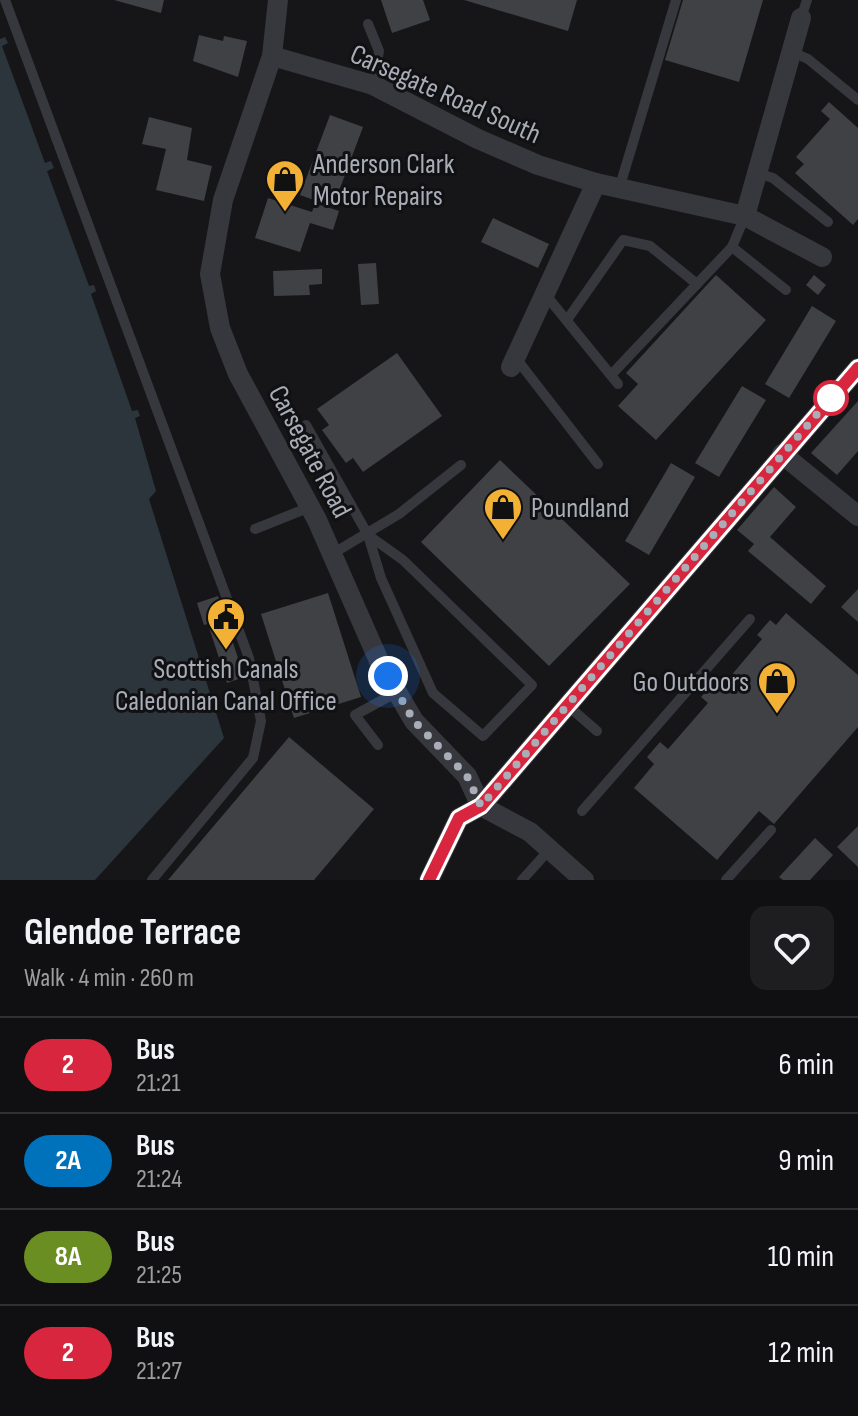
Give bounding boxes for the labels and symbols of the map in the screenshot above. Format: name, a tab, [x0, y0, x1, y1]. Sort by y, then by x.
street label: Carsegate Road South	[345, 38, 546, 151]
place label: Anderson Clark Motor Repairs	[312, 148, 455, 213]
shop icon: Anderson Clark Motor Repairs	[264, 158, 306, 213]
street label: Carsegate Road	[261, 380, 358, 523]
unlabelled marker	[814, 381, 848, 415]
shop icon: Poundland	[482, 486, 524, 541]
place label: Poundland	[531, 492, 629, 525]
public building icon: Scottish Canals Caledonian Canal Office	[205, 596, 247, 651]
place label: Scottish Canals Caledonian Canal Office	[115, 653, 337, 718]
your location	[368, 656, 408, 696]
shop icon: Go Outdoors	[756, 660, 798, 715]
place label: Go Outdoors	[632, 666, 749, 699]

